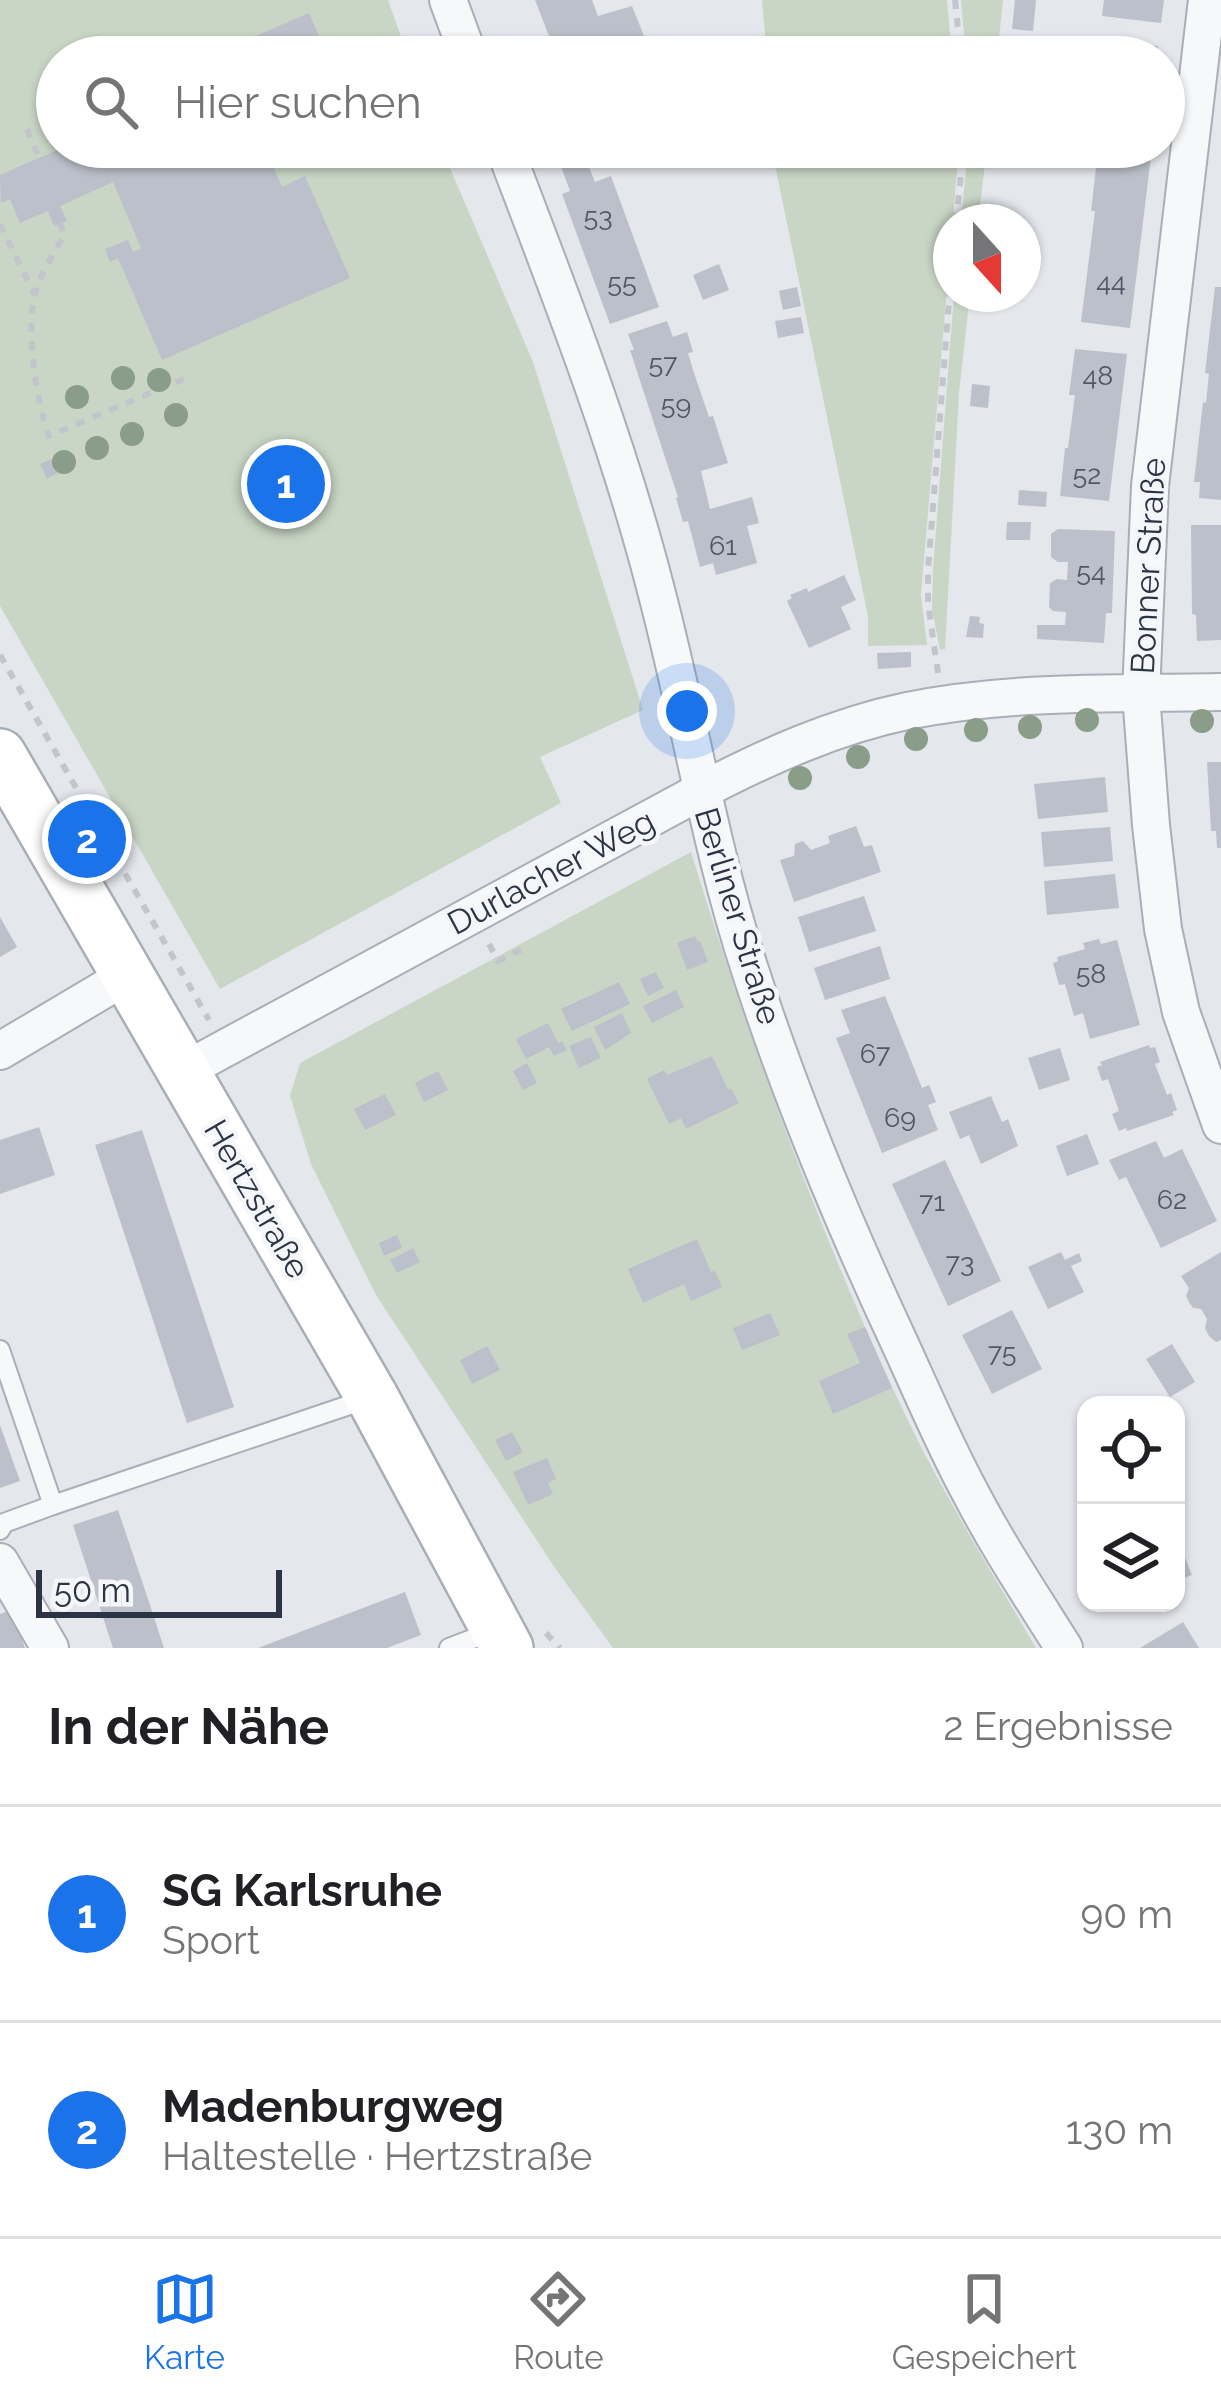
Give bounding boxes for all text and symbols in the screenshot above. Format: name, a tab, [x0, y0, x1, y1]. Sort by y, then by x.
search box	[36, 36, 1185, 168]
icon: search	[78, 69, 144, 135]
text: Hier suchen	[174, 76, 422, 129]
house number: 53	[583, 201, 613, 232]
north arrow	[933, 204, 1041, 312]
house number: 44	[1096, 266, 1126, 297]
house number: 55	[607, 267, 637, 298]
house number: 57	[648, 348, 678, 379]
house number: 48	[1083, 360, 1113, 391]
house number: 59	[661, 389, 691, 420]
pin: 1	[247, 439, 325, 529]
street label: Bonner Straße	[1123, 457, 1173, 675]
house number: 52	[1073, 459, 1101, 490]
house number: 61	[709, 530, 737, 561]
house number: 54	[1076, 556, 1106, 587]
your location	[657, 681, 717, 741]
pin: 2	[48, 794, 126, 884]
street label: Durlacher Weg	[441, 801, 661, 943]
street label: Berliner Straße	[686, 803, 790, 1029]
house number: 58	[1076, 958, 1106, 989]
house number: 67	[860, 1038, 891, 1069]
house number: 69	[884, 1102, 916, 1133]
street label: Hertzstraße	[196, 1113, 318, 1285]
house number: 62	[1157, 1184, 1187, 1215]
house number: 71	[919, 1186, 945, 1217]
house number: 73	[946, 1247, 974, 1278]
house number: 75	[988, 1337, 1016, 1368]
map controls	[1077, 1396, 1185, 1612]
button: locate	[1077, 1396, 1185, 1504]
button: layers	[1077, 1504, 1185, 1612]
scale bar	[36, 1564, 282, 1617]
text: 50 m	[54, 1571, 131, 1610]
text: In der Nähe	[48, 1696, 329, 1756]
text: 2 Ergebnisse	[943, 1703, 1173, 1749]
text: SG Karlsruhe	[162, 1864, 442, 1917]
text: 1	[77, 1891, 97, 1937]
text: 90 m	[1080, 1891, 1173, 1937]
text: Sport	[162, 1917, 260, 1963]
text: Madenburgweg	[162, 2080, 504, 2133]
text: 2	[76, 2107, 98, 2153]
text: 130 m	[1066, 2107, 1173, 2153]
text: Haltestelle · Hertzstraße	[162, 2133, 592, 2179]
tab: Karte	[144, 2266, 225, 2377]
tab: Route	[513, 2266, 604, 2377]
tab: Gespeichert	[892, 2266, 1077, 2377]

